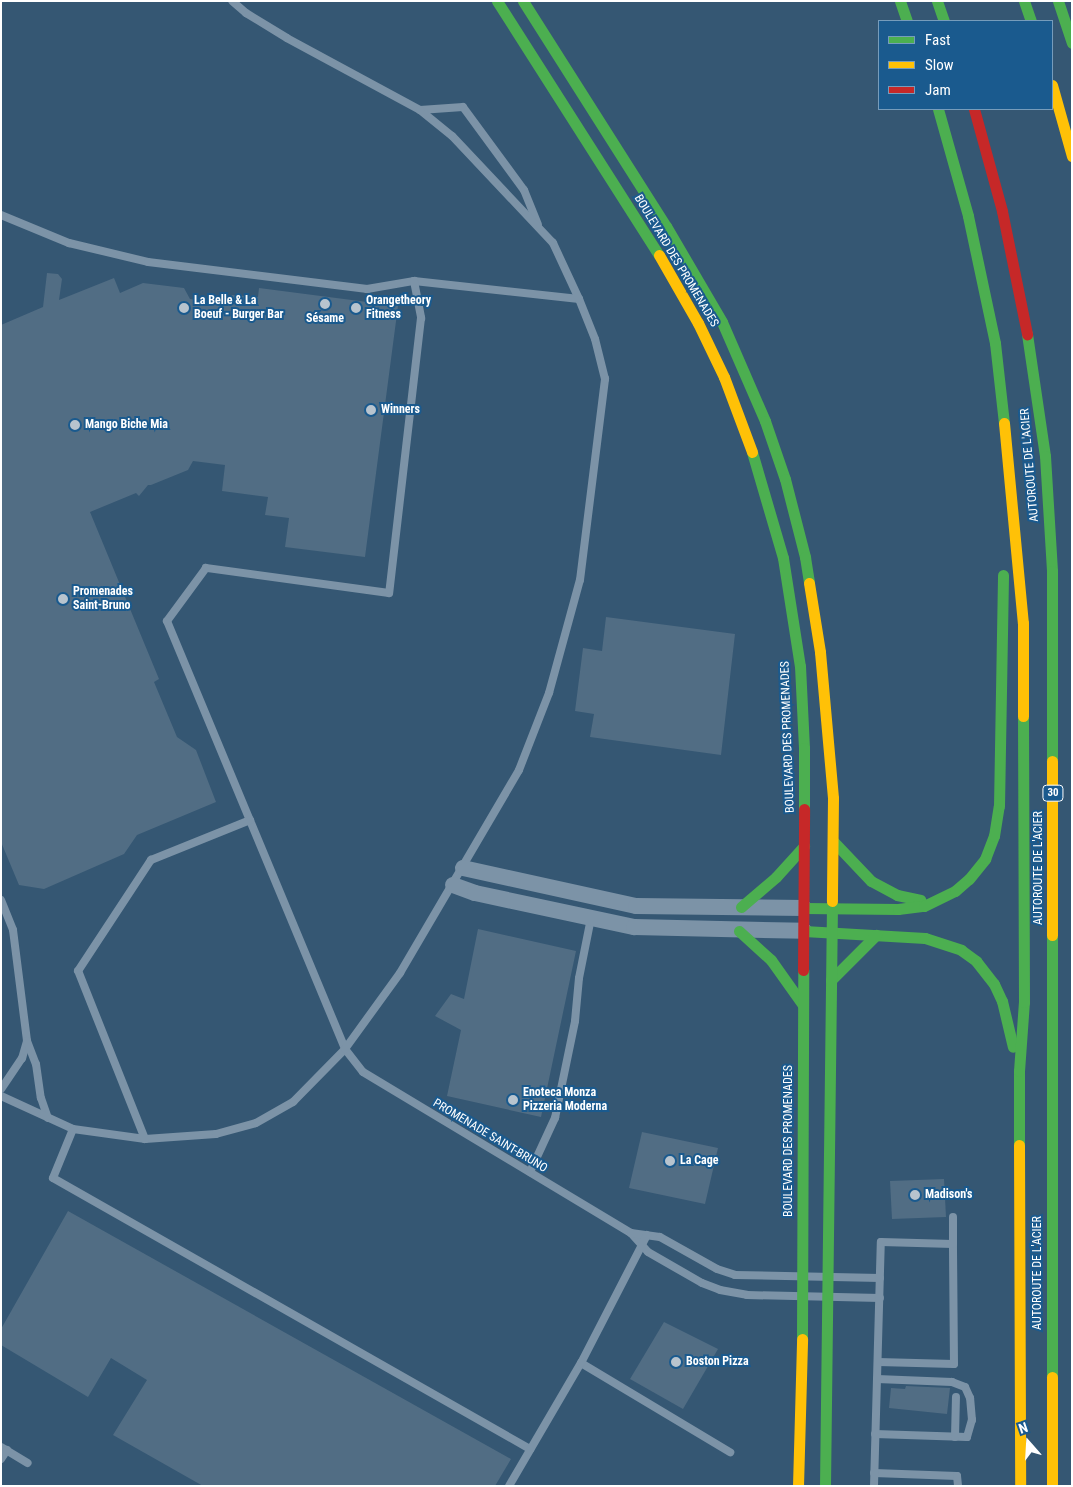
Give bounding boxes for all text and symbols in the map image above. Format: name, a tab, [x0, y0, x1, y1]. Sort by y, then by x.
legend	[878, 20, 1053, 110]
text: Fast	[925, 31, 950, 49]
text: Slow	[925, 56, 954, 74]
text: Jam	[925, 81, 951, 99]
street label: BOULEVARD DES PROMENADES	[631, 192, 721, 330]
place label: La Belle & La Boeuf - Burger Bar	[194, 294, 284, 322]
place label: Orangetheory Fitness	[366, 294, 431, 322]
marker: Sésame	[319, 298, 331, 310]
marker: La Belle & La Boeuf - Burger Bar	[178, 302, 190, 314]
marker: Orangetheory Fitness	[350, 302, 362, 314]
place label: Sésame	[306, 312, 344, 326]
place label: Winners	[381, 403, 420, 417]
marker: Winners	[365, 404, 377, 416]
street label: AUTOROUTE DE L'ACIER	[1018, 408, 1042, 522]
place label: Mango Biche Mia	[85, 418, 168, 432]
marker: Mango Biche Mia	[69, 419, 81, 431]
place label: Promenades Saint-Bruno	[73, 585, 133, 613]
marker: Promenades Saint-Bruno	[57, 593, 69, 605]
street label: BOULEVARD DES PROMENADES	[778, 661, 798, 813]
road number: 30	[1042, 784, 1064, 801]
street label: AUTOROUTE DE L'ACIER	[1032, 811, 1046, 925]
street label: BOULEVARD DES PROMENADES	[782, 1065, 796, 1217]
place label: Enoteca Monza Pizzeria Moderna	[523, 1086, 607, 1114]
marker: Enoteca Monza Pizzeria Moderna	[507, 1094, 519, 1106]
street label: PROMENADE SAINT-BRUNO	[430, 1096, 550, 1176]
place label: La Cage	[680, 1154, 718, 1168]
marker: La Cage	[664, 1155, 676, 1167]
place label: Madison's	[925, 1188, 972, 1202]
marker: Madison's	[909, 1189, 921, 1201]
street label: AUTOROUTE DE L'ACIER	[1031, 1216, 1045, 1330]
place label: Boston Pizza	[686, 1355, 749, 1369]
marker: Boston Pizza	[670, 1356, 682, 1368]
north arrow	[1003, 1417, 1053, 1467]
text: N	[1016, 1419, 1030, 1437]

